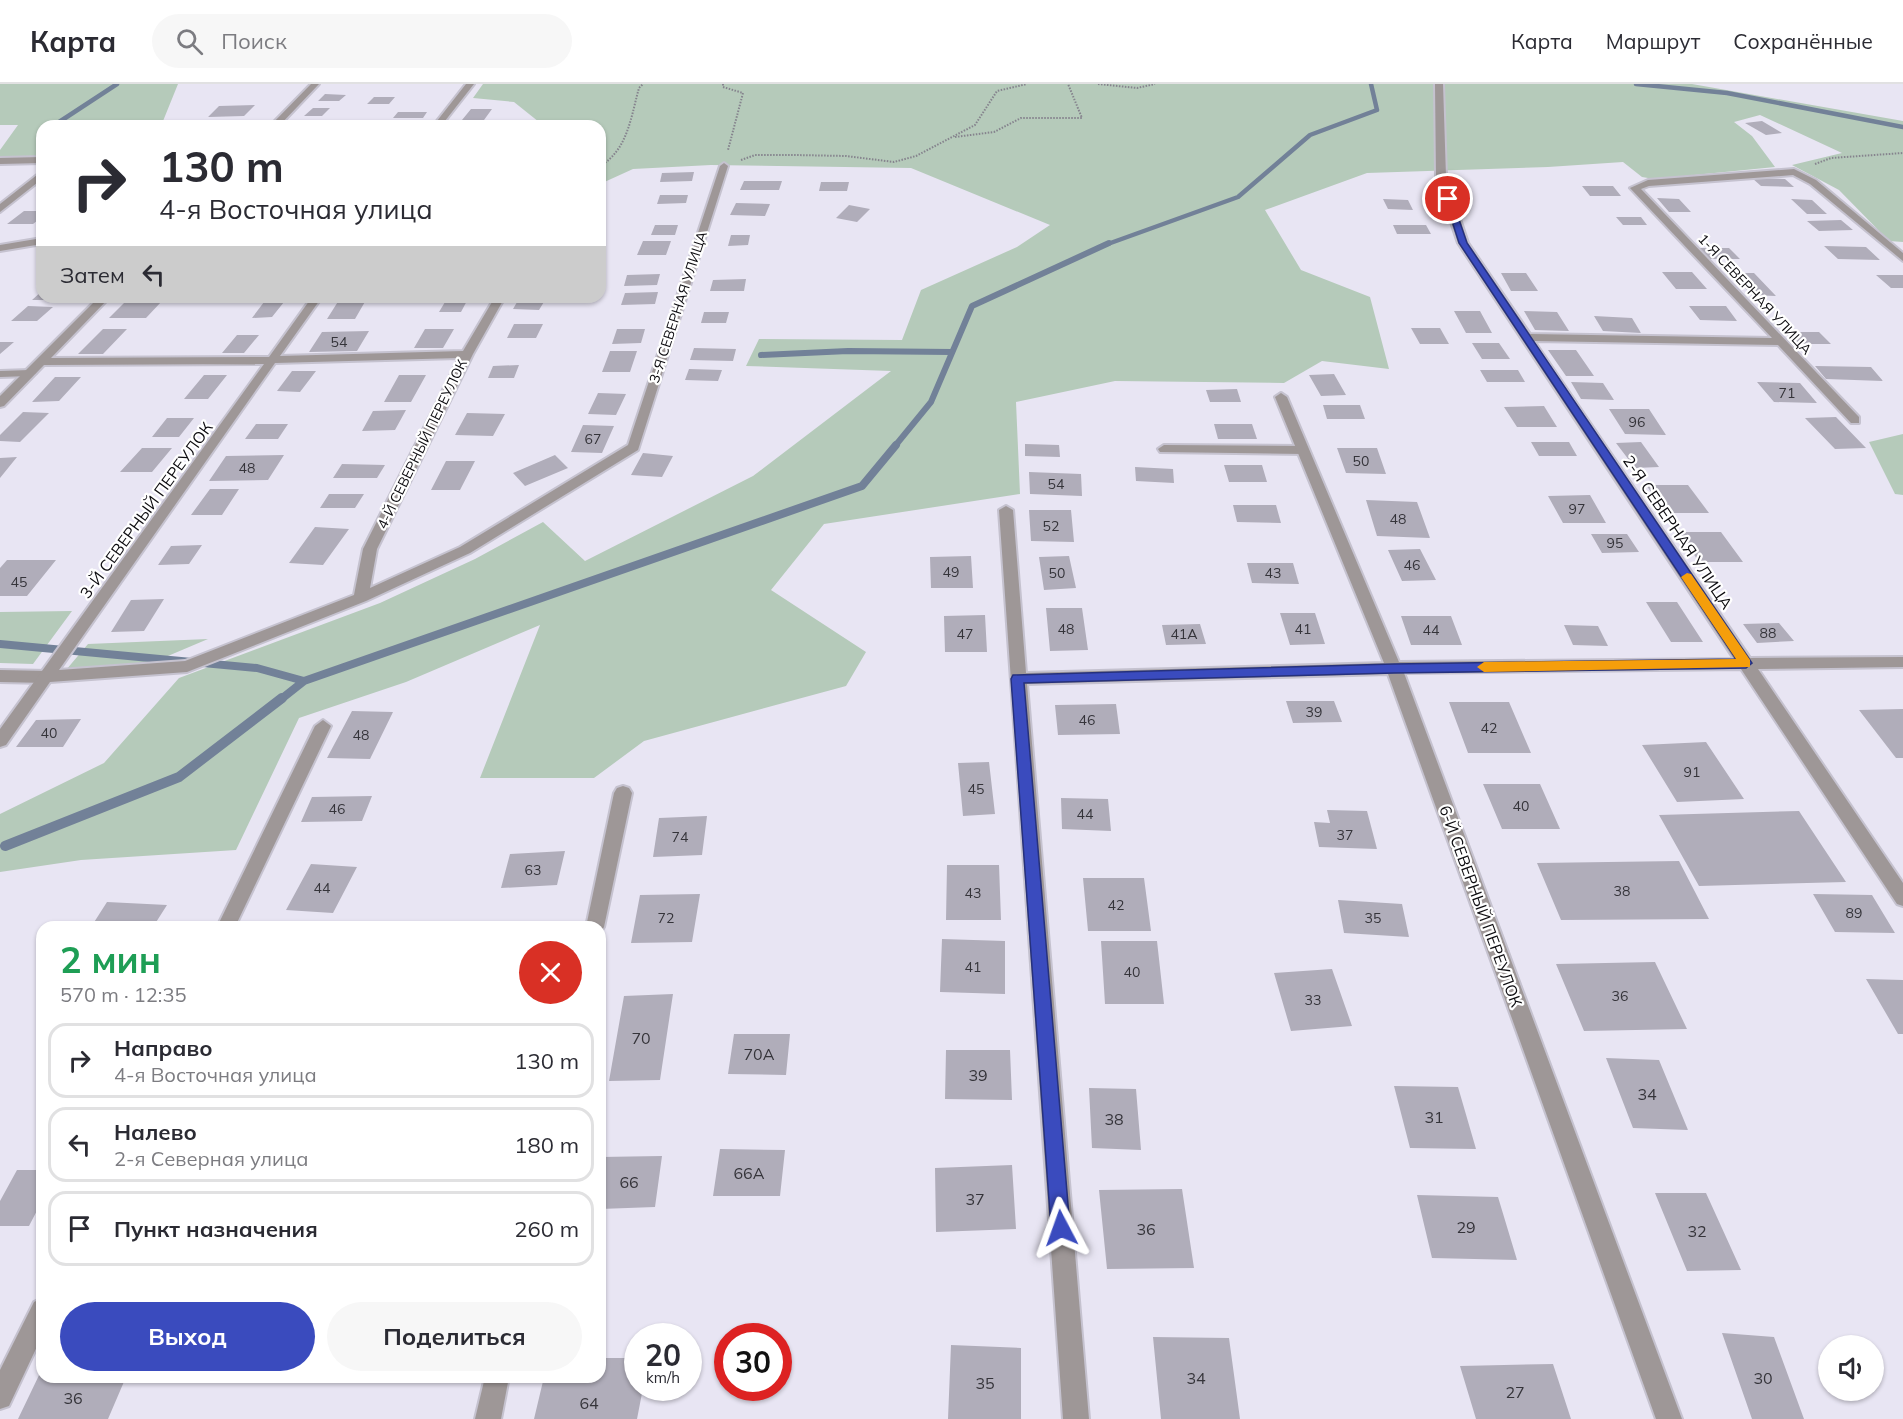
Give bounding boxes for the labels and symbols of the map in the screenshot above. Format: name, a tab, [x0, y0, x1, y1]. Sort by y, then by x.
pin	[1422, 173, 1473, 224]
street label: 3-Я СЕВЕРНАЯ УЛИЦА	[645, 228, 711, 385]
street label: 1-Я СЕВЕРНАЯ УЛИЦА	[1694, 230, 1816, 359]
house number: 54	[331, 333, 348, 351]
street label: 4-Й СЕВЕРНЫЙ ПЕРЕУЛОК	[373, 356, 471, 532]
house number: 71	[1779, 384, 1795, 402]
house number: 96	[1629, 413, 1645, 431]
street label: 3-Й СЕВЕРНЫЙ ПЕРЕУЛОК	[75, 418, 217, 602]
house number: 67	[585, 430, 601, 448]
street label: 2-Я СЕВЕРНАЯ УЛИЦА	[1619, 451, 1737, 613]
house number: 50	[1353, 452, 1369, 470]
house number: 48	[239, 459, 255, 477]
house number: 54	[1048, 475, 1065, 493]
house number: 97	[1569, 500, 1585, 518]
house number: 48	[1390, 510, 1406, 528]
house number: 52	[1043, 517, 1059, 535]
house number: 95	[1607, 534, 1623, 552]
house number: 46	[1404, 556, 1420, 574]
house number: 49	[943, 563, 959, 581]
house number: 50	[1049, 564, 1065, 582]
house number: 43	[1265, 564, 1281, 582]
house number: 45	[11, 573, 27, 591]
house number: 48	[1058, 620, 1074, 638]
house number: 41	[1295, 620, 1311, 638]
house number: 44	[1423, 621, 1440, 639]
house number: 88	[1760, 624, 1776, 642]
house number: 47	[957, 625, 973, 643]
house number: 41А	[1170, 625, 1198, 643]
house number: 39	[1306, 703, 1322, 721]
house number: 46	[1079, 711, 1095, 729]
house number: 42	[1481, 719, 1497, 737]
house number: 40	[41, 724, 57, 742]
house number: 48	[353, 726, 369, 744]
house number: 91	[1684, 763, 1700, 781]
house number: 45	[968, 780, 984, 798]
house number: 40	[1513, 797, 1529, 815]
house number: 46	[329, 800, 345, 818]
street label: 6-Й СЕВЕРНЫЙ ПЕРЕУЛОК	[1435, 802, 1527, 1010]
house number: 44	[1077, 805, 1094, 823]
house number: 37	[1337, 826, 1353, 844]
house number: 74	[672, 828, 689, 846]
house number: 63	[525, 861, 541, 879]
house number: 44	[314, 879, 331, 897]
house number: 38	[1614, 882, 1630, 900]
house number: 43	[965, 884, 981, 902]
house number: 42	[1108, 896, 1124, 914]
house number: 89	[1846, 904, 1862, 922]
house number: 72	[658, 909, 674, 927]
house number: 35	[1365, 909, 1381, 927]
house number: 41	[965, 958, 981, 976]
house number: 40	[1124, 963, 1140, 981]
house number: 36	[1612, 987, 1628, 1005]
house number: 33	[1305, 991, 1321, 1009]
house number: 70	[631, 1028, 651, 1048]
house number: 70А	[744, 1044, 775, 1064]
house number: 39	[968, 1065, 988, 1085]
house number: 34	[1637, 1084, 1657, 1104]
house number: 31	[1424, 1107, 1444, 1127]
house number: 38	[1104, 1109, 1124, 1129]
house number: 66А	[734, 1163, 765, 1183]
house number: 66	[619, 1172, 639, 1192]
house number: 37	[965, 1189, 985, 1209]
position arrow	[1029, 1196, 1093, 1260]
house number: 29	[1456, 1217, 1476, 1237]
house number: 36	[1136, 1219, 1156, 1239]
house number: 32	[1687, 1221, 1707, 1241]
speed limit sign: 30	[714, 1323, 792, 1401]
house number: 34	[1186, 1368, 1206, 1388]
house number: 30	[1753, 1368, 1773, 1388]
house number: 35	[975, 1373, 995, 1393]
house number: 27	[1505, 1382, 1525, 1402]
house number: 36	[63, 1388, 83, 1408]
house number: 64	[579, 1393, 599, 1413]

